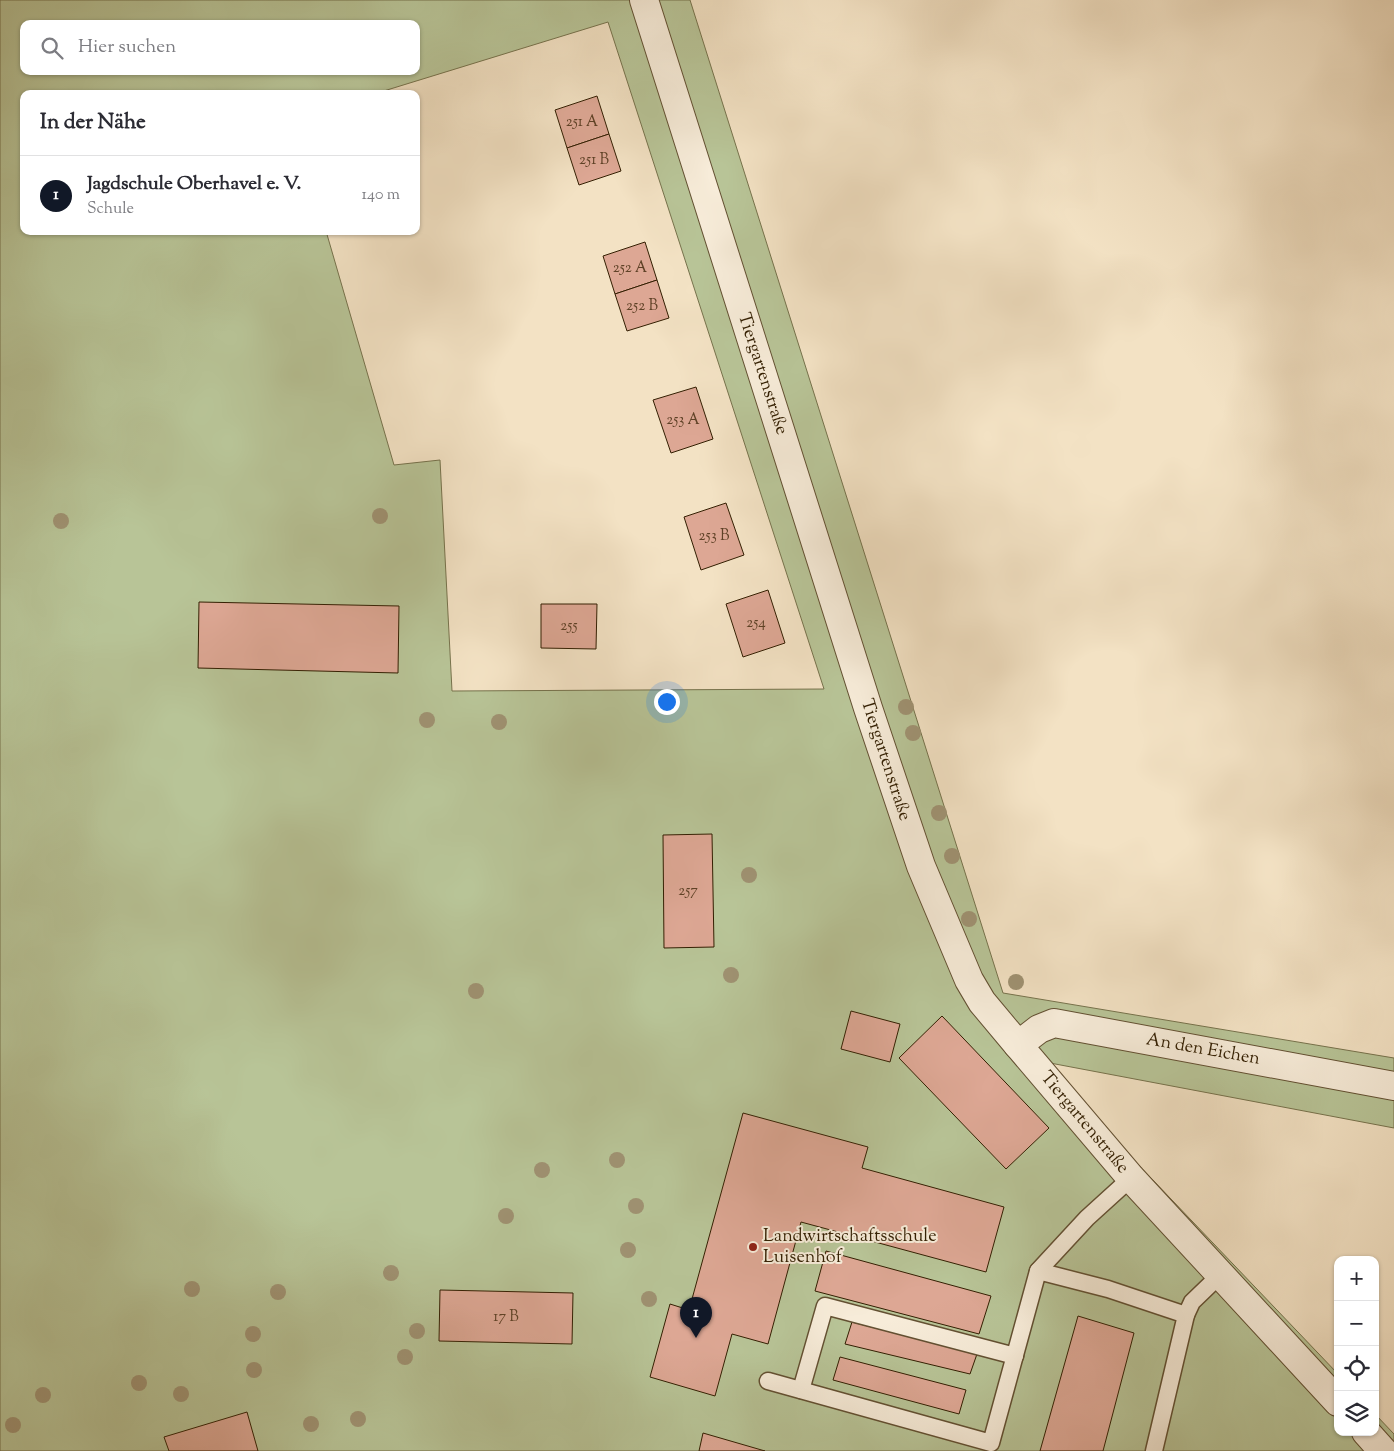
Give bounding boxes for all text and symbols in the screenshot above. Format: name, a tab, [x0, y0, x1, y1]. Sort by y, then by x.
search box	[20, 20, 420, 75]
icon: search	[38, 34, 66, 62]
text: Hier suchen	[78, 34, 176, 61]
text: In der Nähe	[40, 108, 146, 138]
house number: 251 A	[566, 112, 598, 133]
house number: 251 B	[579, 150, 609, 171]
text: Jagdschule Oberhavel e. V.	[87, 171, 301, 198]
text: 1	[53, 184, 59, 207]
text: 140 m	[362, 184, 400, 207]
text: Schule	[87, 198, 134, 221]
house number: 252 A	[613, 258, 647, 279]
house number: 252 B	[626, 296, 658, 317]
street label: Tiergartenstraße	[730, 310, 794, 438]
house number: 253 A	[666, 410, 700, 431]
house number: 253 B	[699, 526, 730, 547]
house number: 254	[746, 613, 766, 634]
house number: 255	[560, 616, 578, 637]
your location	[654, 689, 680, 715]
street label: Tiergartenstraße	[853, 696, 917, 824]
house number: 257	[678, 881, 698, 902]
street label: An den Eichen	[1144, 1027, 1262, 1073]
street label: Tiergartenstraße	[1033, 1066, 1135, 1180]
place label: Landwirtschaftsschule Luisenhof	[763, 1224, 937, 1271]
marker: Landwirtschaftsschule Luisenhof	[747, 1241, 759, 1253]
map controls	[1334, 1256, 1379, 1436]
button: +	[1334, 1256, 1379, 1301]
pin: 1	[680, 1297, 712, 1338]
button: −	[1334, 1301, 1379, 1346]
house number: 17 B	[493, 1307, 519, 1328]
button: locate	[1334, 1346, 1379, 1391]
button: layers	[1334, 1391, 1379, 1436]

